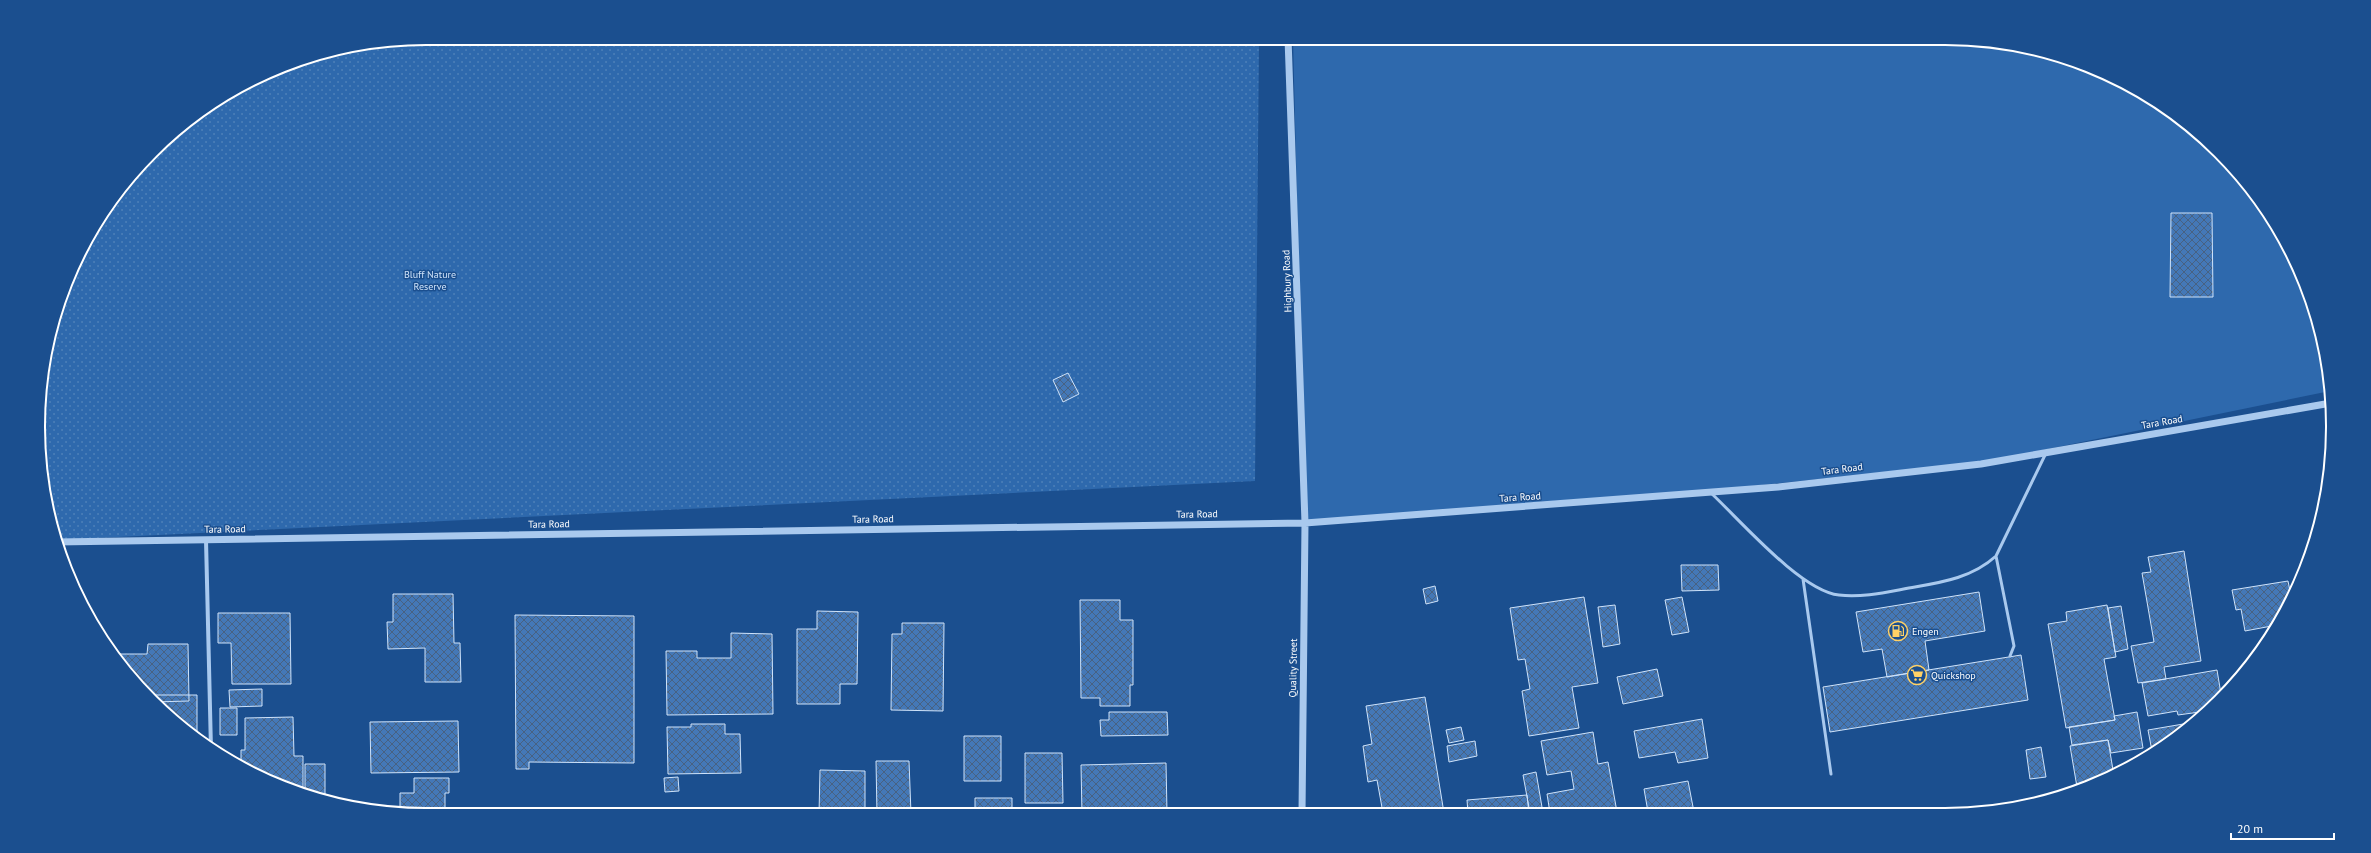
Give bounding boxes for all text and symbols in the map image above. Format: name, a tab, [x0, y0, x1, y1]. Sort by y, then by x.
street label: Highbury Road	[1279, 250, 1295, 312]
park label: Bluff Nature Reserve	[404, 268, 456, 293]
street label: Tara Road	[2140, 412, 2184, 432]
street label: Tara Road	[1821, 460, 1863, 478]
street label: Tara Road	[1499, 489, 1541, 505]
street label: Tara Road	[1176, 507, 1218, 521]
street label: Tara Road	[852, 512, 894, 526]
street label: Tara Road	[528, 517, 570, 531]
street label: Tara Road	[204, 522, 246, 536]
fuel station icon: Engen	[1887, 620, 1909, 642]
place label: Engen	[1912, 625, 1939, 638]
street label: Quality Street	[1286, 638, 1300, 697]
supermarket icon: Quickshop	[1906, 664, 1928, 686]
place label: Quickshop	[1931, 669, 1976, 682]
scale bar	[2231, 815, 2334, 841]
text: 20 m	[2237, 821, 2263, 836]

